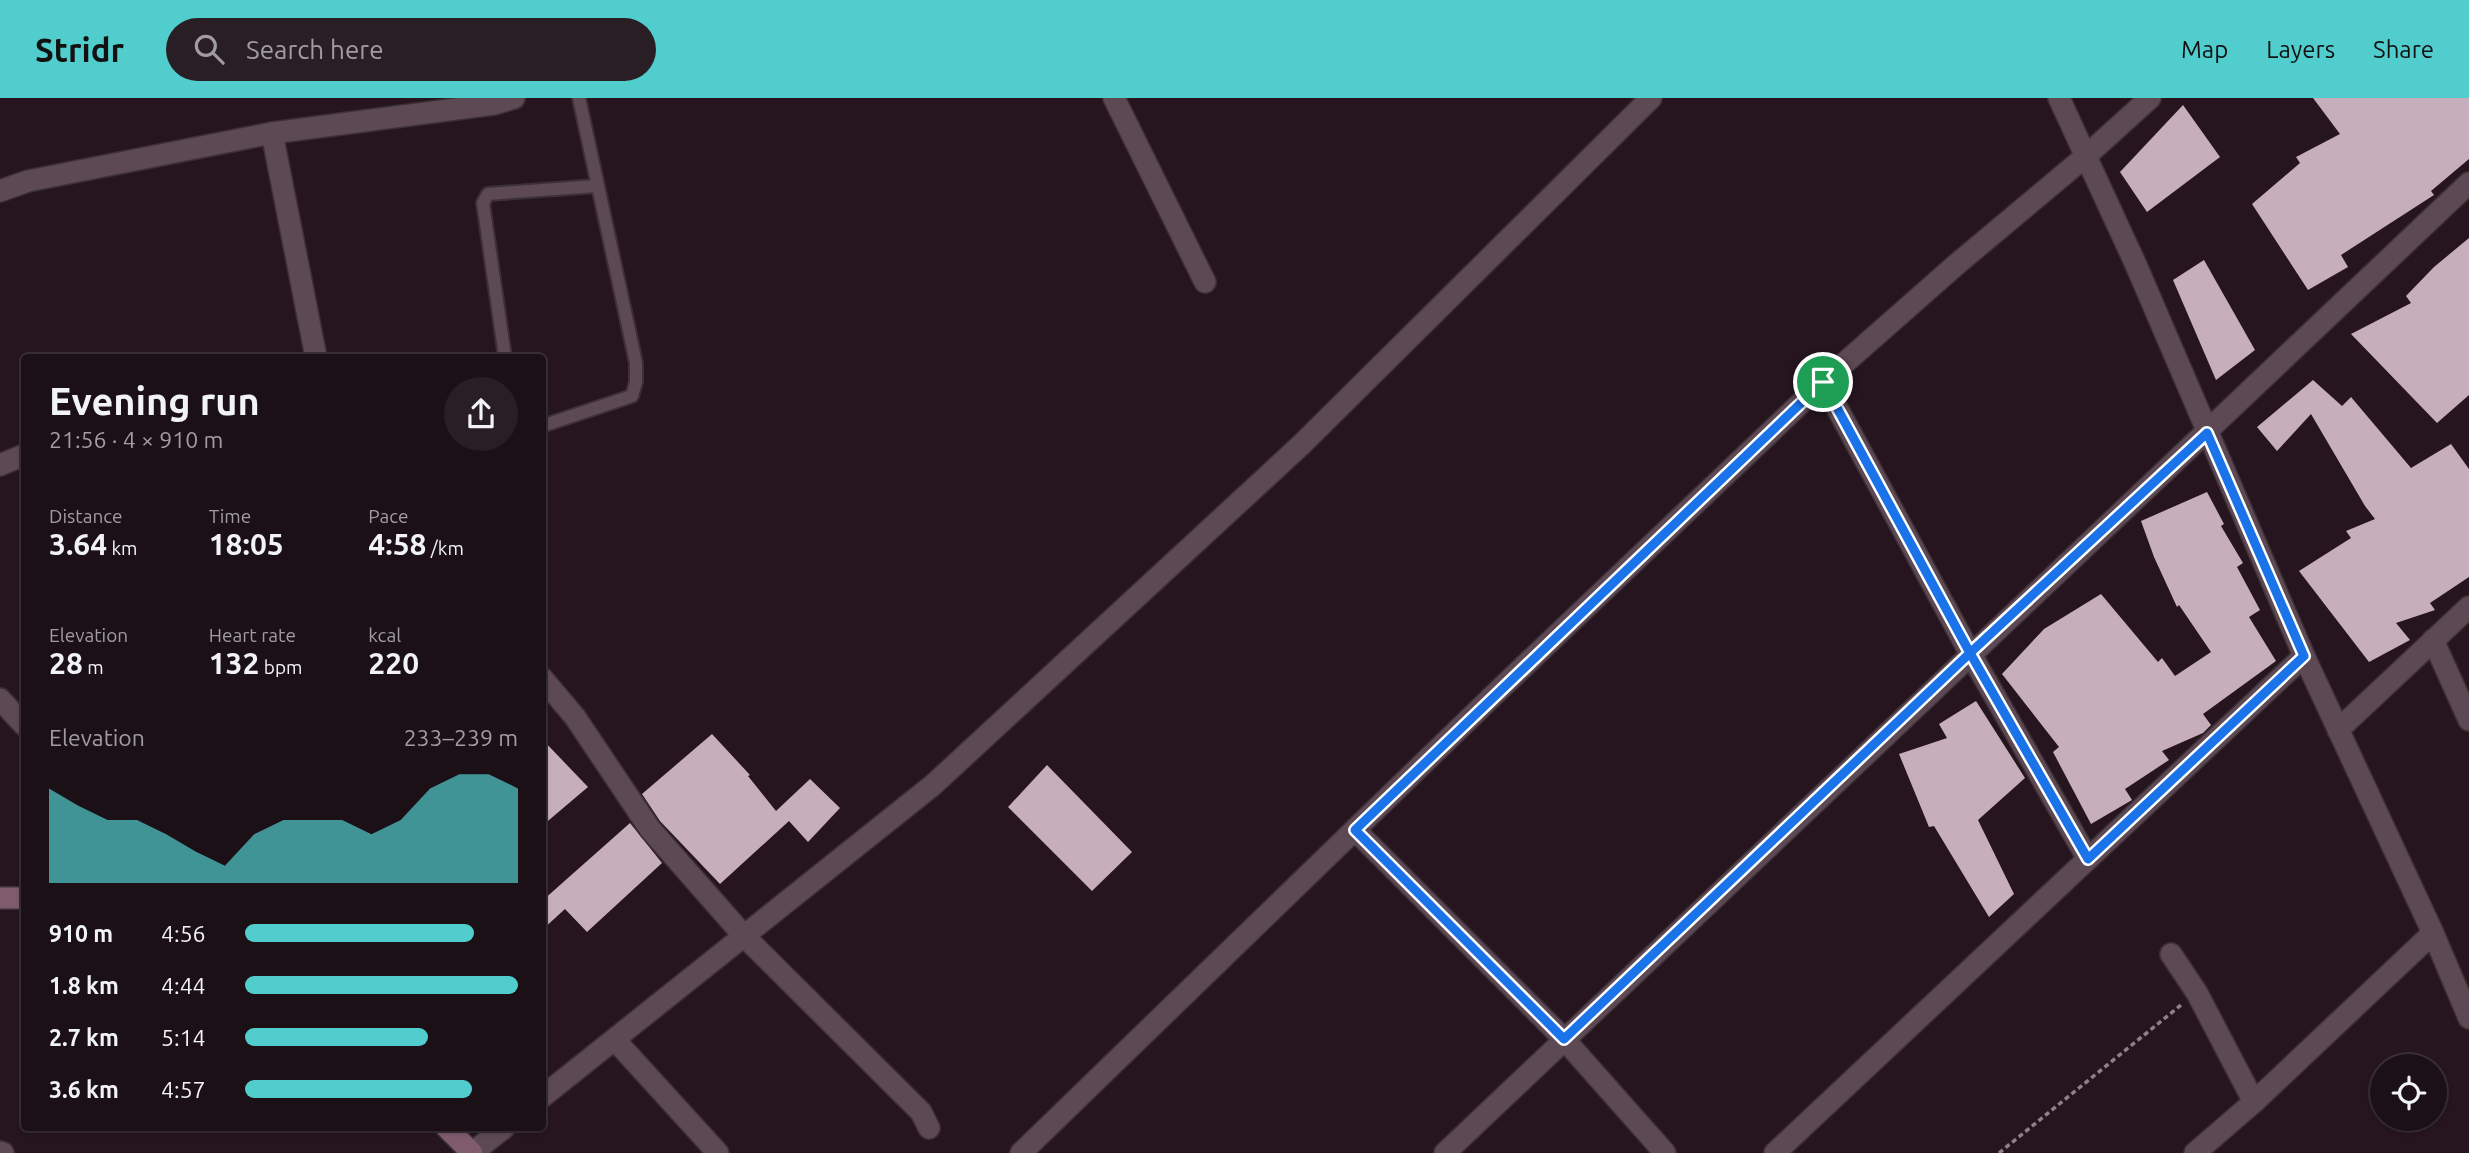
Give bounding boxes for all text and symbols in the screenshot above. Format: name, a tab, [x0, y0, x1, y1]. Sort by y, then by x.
search box	[166, 18, 656, 81]
icon: search	[190, 30, 228, 68]
text: Stridr	[35, 31, 124, 68]
text: Search here	[246, 35, 383, 64]
text: Map	[2181, 36, 2228, 63]
text: Layers	[2266, 36, 2335, 63]
text: Share	[2373, 36, 2434, 63]
pin	[1793, 352, 1853, 412]
icon: arrive	[1804, 363, 1842, 401]
button: share	[444, 377, 518, 451]
text: Evening run	[49, 380, 260, 422]
text: 21:56 · 4 × 910 m	[49, 427, 223, 452]
text: Distance	[49, 505, 123, 527]
text: Time	[209, 505, 251, 527]
text: Pace	[368, 505, 409, 527]
text: 3.64	[49, 527, 107, 561]
text: 18:05	[209, 527, 284, 561]
text: 4:58	[368, 527, 426, 561]
text: km	[107, 537, 137, 559]
text: /km	[426, 537, 464, 559]
text: Elevation	[49, 624, 128, 646]
text: Heart rate	[209, 624, 296, 646]
text: kcal	[368, 624, 401, 646]
text: 28	[49, 646, 83, 680]
text: 132	[209, 646, 259, 680]
text: 220	[368, 646, 419, 680]
text: m	[83, 656, 104, 678]
text: bpm	[259, 656, 302, 678]
text: Elevation	[49, 725, 145, 750]
text: 233–239 m	[404, 725, 518, 750]
text: 910 m	[49, 921, 113, 946]
text: 4:56	[161, 921, 206, 946]
text: 1.8 km	[49, 973, 119, 998]
text: 4:44	[161, 973, 206, 998]
text: 2.7 km	[49, 1025, 119, 1050]
text: 5:14	[161, 1025, 206, 1050]
map controls	[2370, 1054, 2447, 1131]
button: locate	[2370, 1054, 2447, 1131]
text: 3.6 km	[49, 1077, 119, 1102]
text: 4:57	[161, 1077, 206, 1102]

